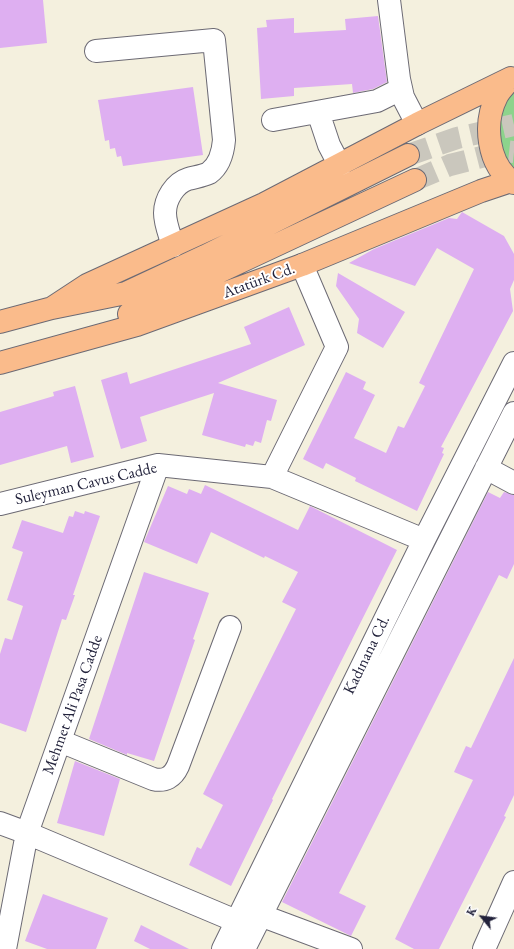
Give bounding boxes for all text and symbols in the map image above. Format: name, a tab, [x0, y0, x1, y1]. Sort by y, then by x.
street label: Atatürk Cd.	[220, 259, 298, 303]
street label: Suleyman Cavus Cadde	[13, 458, 159, 510]
street label: Kadınana Cd.	[340, 612, 394, 698]
street label: Mehmet Ali Pasa Cadde	[39, 633, 107, 777]
north arrow	[462, 897, 502, 937]
text: K	[463, 904, 480, 918]

